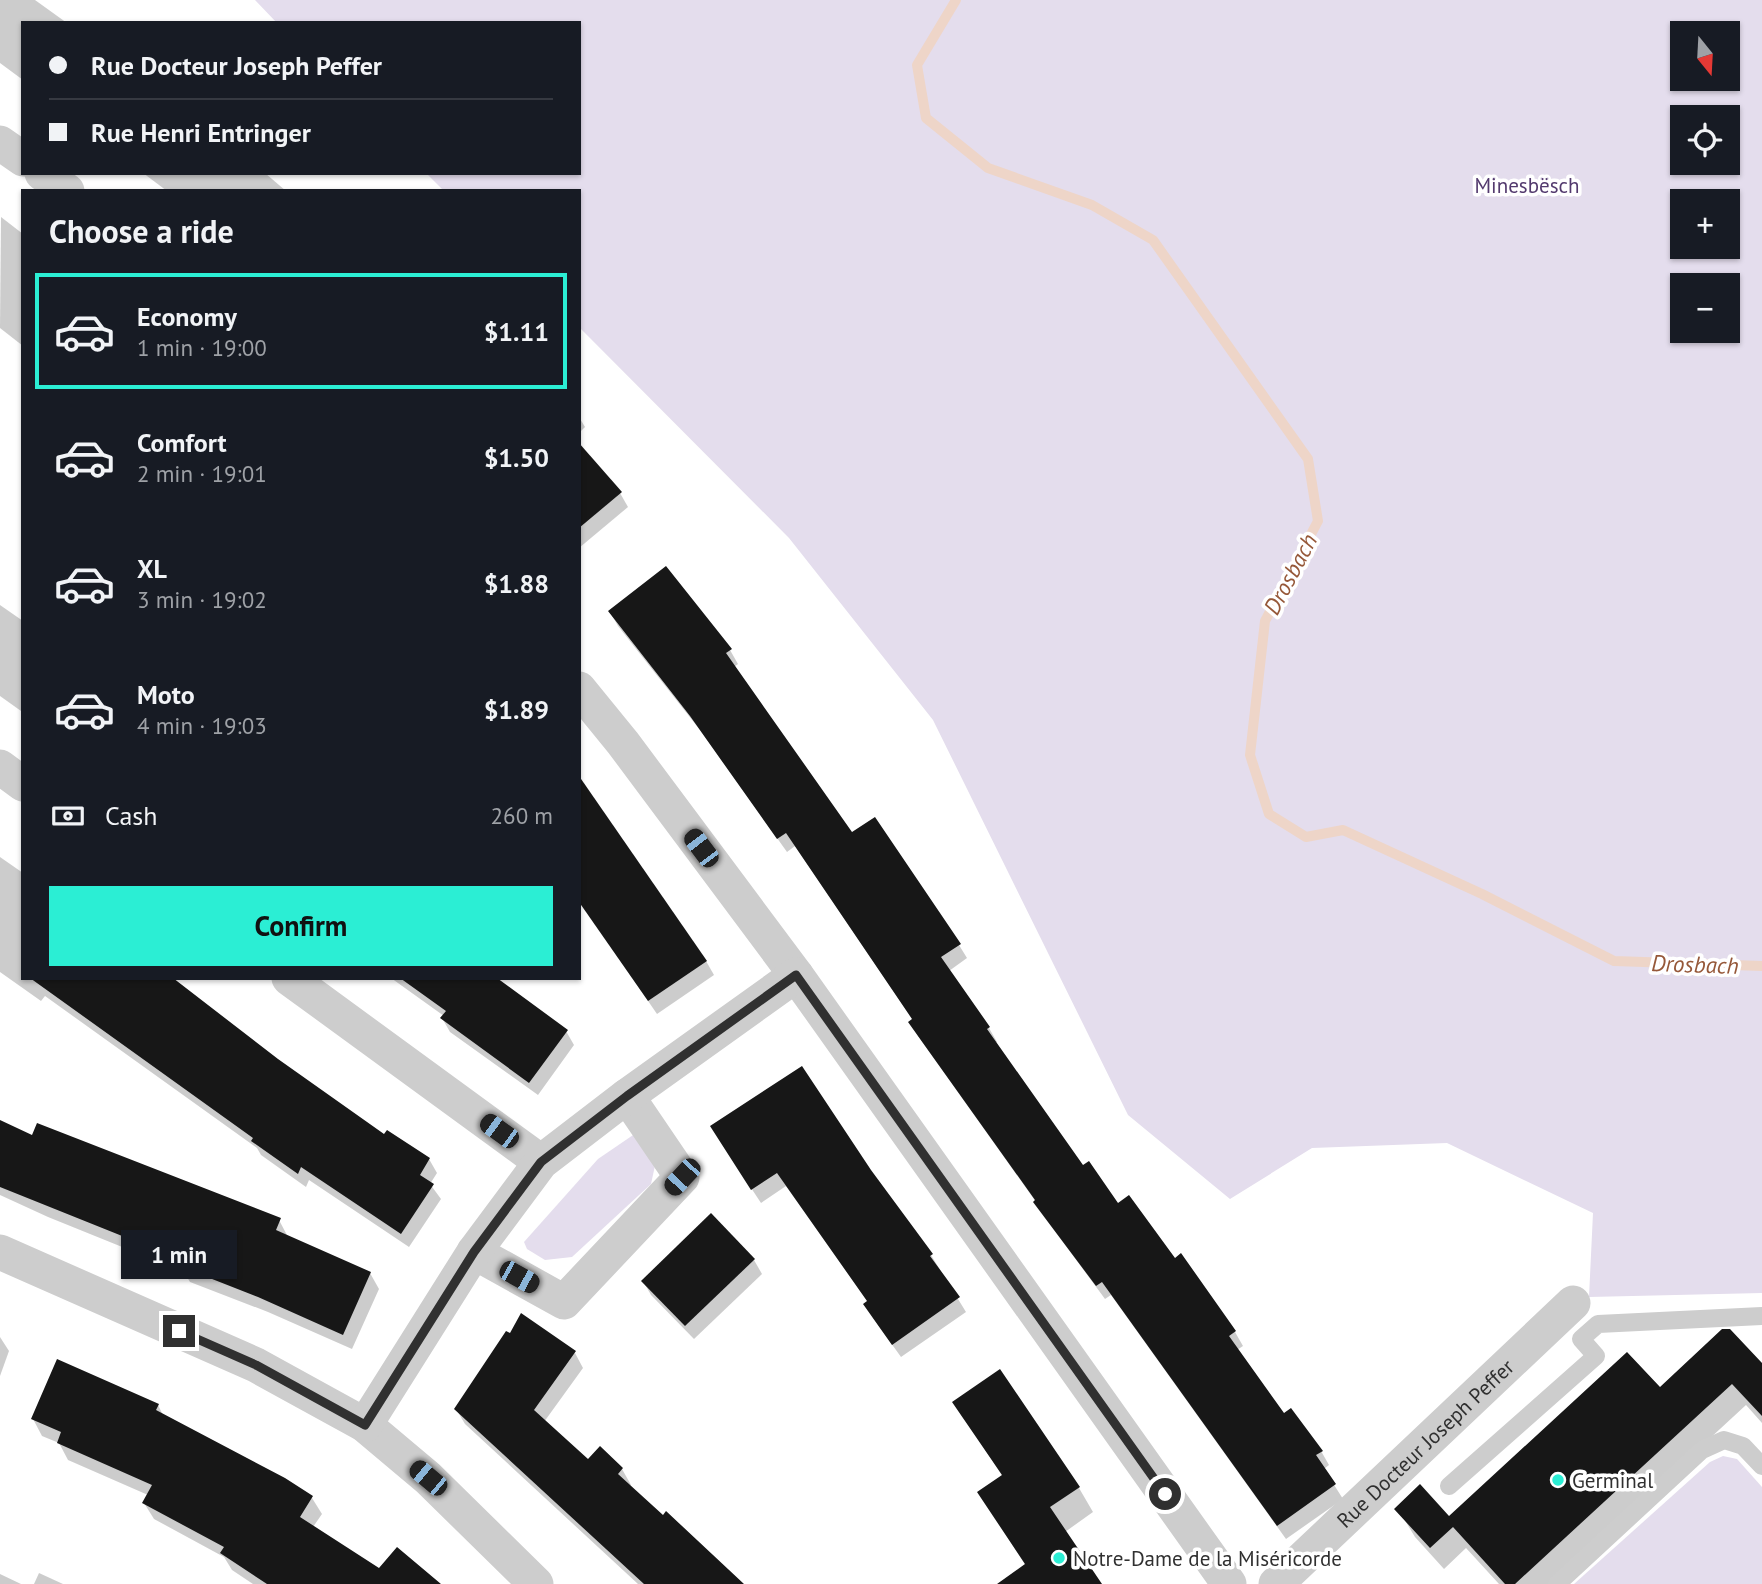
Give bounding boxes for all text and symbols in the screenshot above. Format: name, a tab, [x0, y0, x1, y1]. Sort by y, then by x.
north arrow	[1670, 21, 1740, 91]
map controls	[1670, 21, 1740, 343]
text: Rue Docteur Joseph Peffer	[91, 49, 382, 82]
button: locate	[1670, 105, 1740, 175]
text: Rue Henri Entringer	[91, 116, 311, 149]
park label: Minesbësch	[1474, 172, 1580, 199]
button: +	[1670, 189, 1740, 259]
text: Choose a ride	[49, 210, 234, 252]
button: −	[1670, 273, 1740, 343]
icon: car	[53, 300, 116, 363]
text: Economy	[137, 300, 237, 333]
text: $1.11	[484, 315, 549, 348]
text: 1 min · 19:00	[137, 333, 267, 362]
icon: car	[53, 426, 116, 489]
text: Comfort	[137, 426, 227, 459]
text: $1.50	[484, 441, 549, 474]
text: 2 min · 19:01	[137, 459, 267, 488]
water label: Drosbach	[1257, 529, 1323, 619]
icon: car	[53, 552, 116, 615]
text: XL	[137, 552, 167, 585]
text: $1.88	[484, 567, 549, 600]
text: 3 min · 19:02	[137, 585, 267, 614]
icon: car	[53, 678, 116, 741]
text: Moto	[137, 678, 195, 711]
text: $1.89	[484, 693, 549, 726]
text: 4 min · 19:03	[137, 711, 267, 740]
icon: cash	[49, 797, 87, 835]
text: Cash	[105, 799, 157, 832]
text: 260 m	[491, 801, 553, 830]
car	[680, 825, 723, 871]
button: Confirm	[49, 886, 553, 966]
water label: Drosbach	[1651, 948, 1739, 980]
car	[476, 1110, 523, 1152]
car	[660, 1154, 705, 1200]
callout: 1 min	[121, 1230, 237, 1278]
text: 1 min	[151, 1240, 207, 1269]
car	[496, 1258, 543, 1296]
route end	[163, 1315, 195, 1347]
street label: Rue Docteur Joseph Peffer	[1331, 1353, 1519, 1533]
car	[406, 1456, 451, 1500]
place label: Germinal	[1572, 1467, 1653, 1494]
marker: Germinal	[1550, 1472, 1566, 1488]
route start	[1149, 1478, 1181, 1510]
place label: Notre-Dame de la Miséricorde	[1073, 1545, 1342, 1572]
marker: Notre-Dame de la Miséricorde	[1051, 1550, 1067, 1566]

